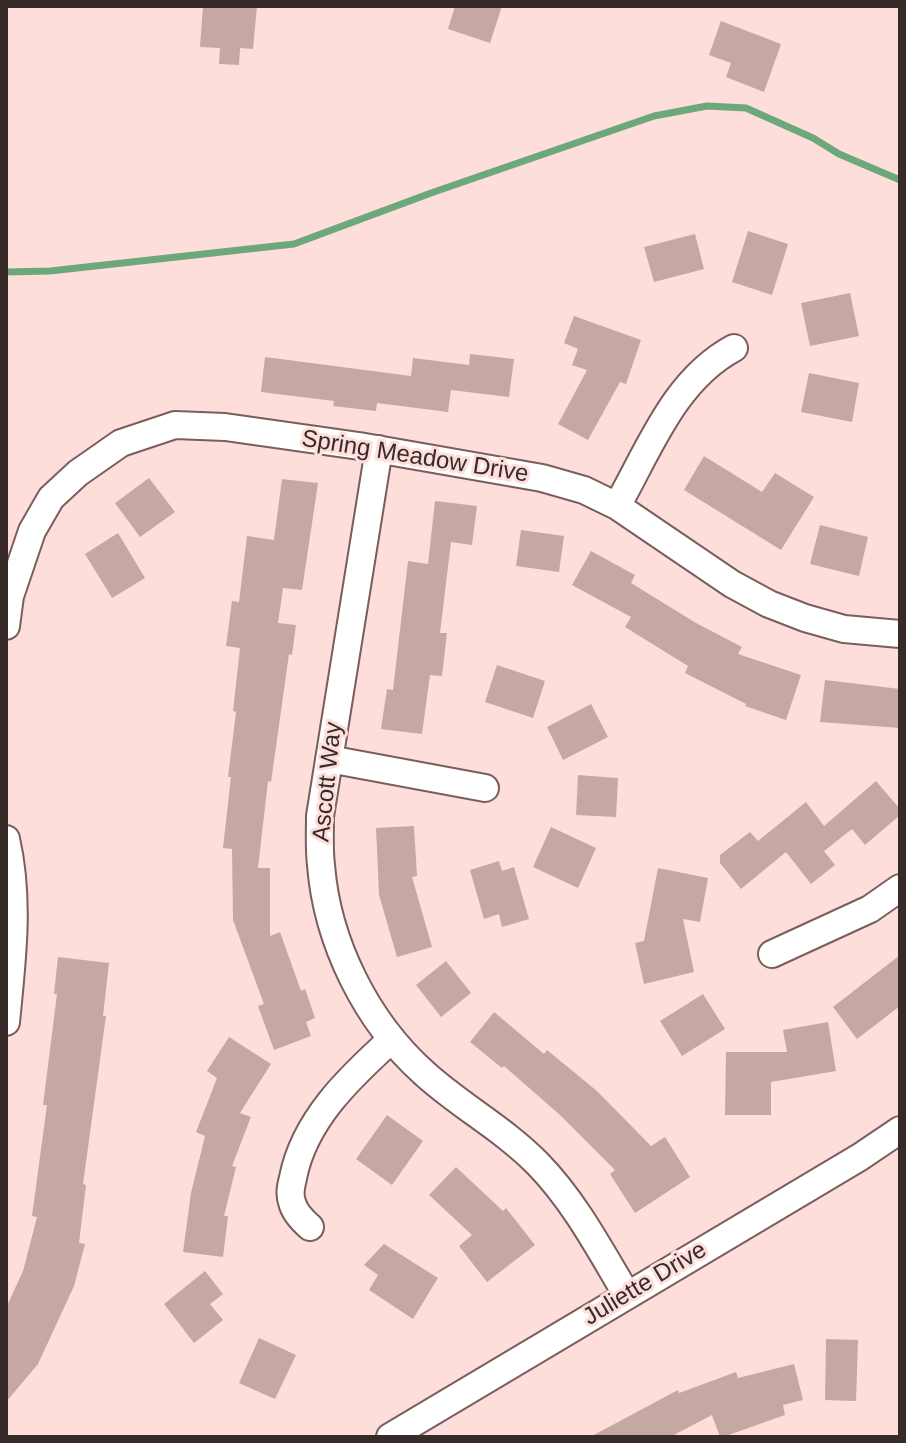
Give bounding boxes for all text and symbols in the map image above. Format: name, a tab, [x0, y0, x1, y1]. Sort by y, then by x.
street label: Spring Meadow Drive	[299, 425, 531, 489]
street label: Ascott Way	[307, 721, 349, 843]
street label: Juliette Drive	[578, 1236, 712, 1332]

